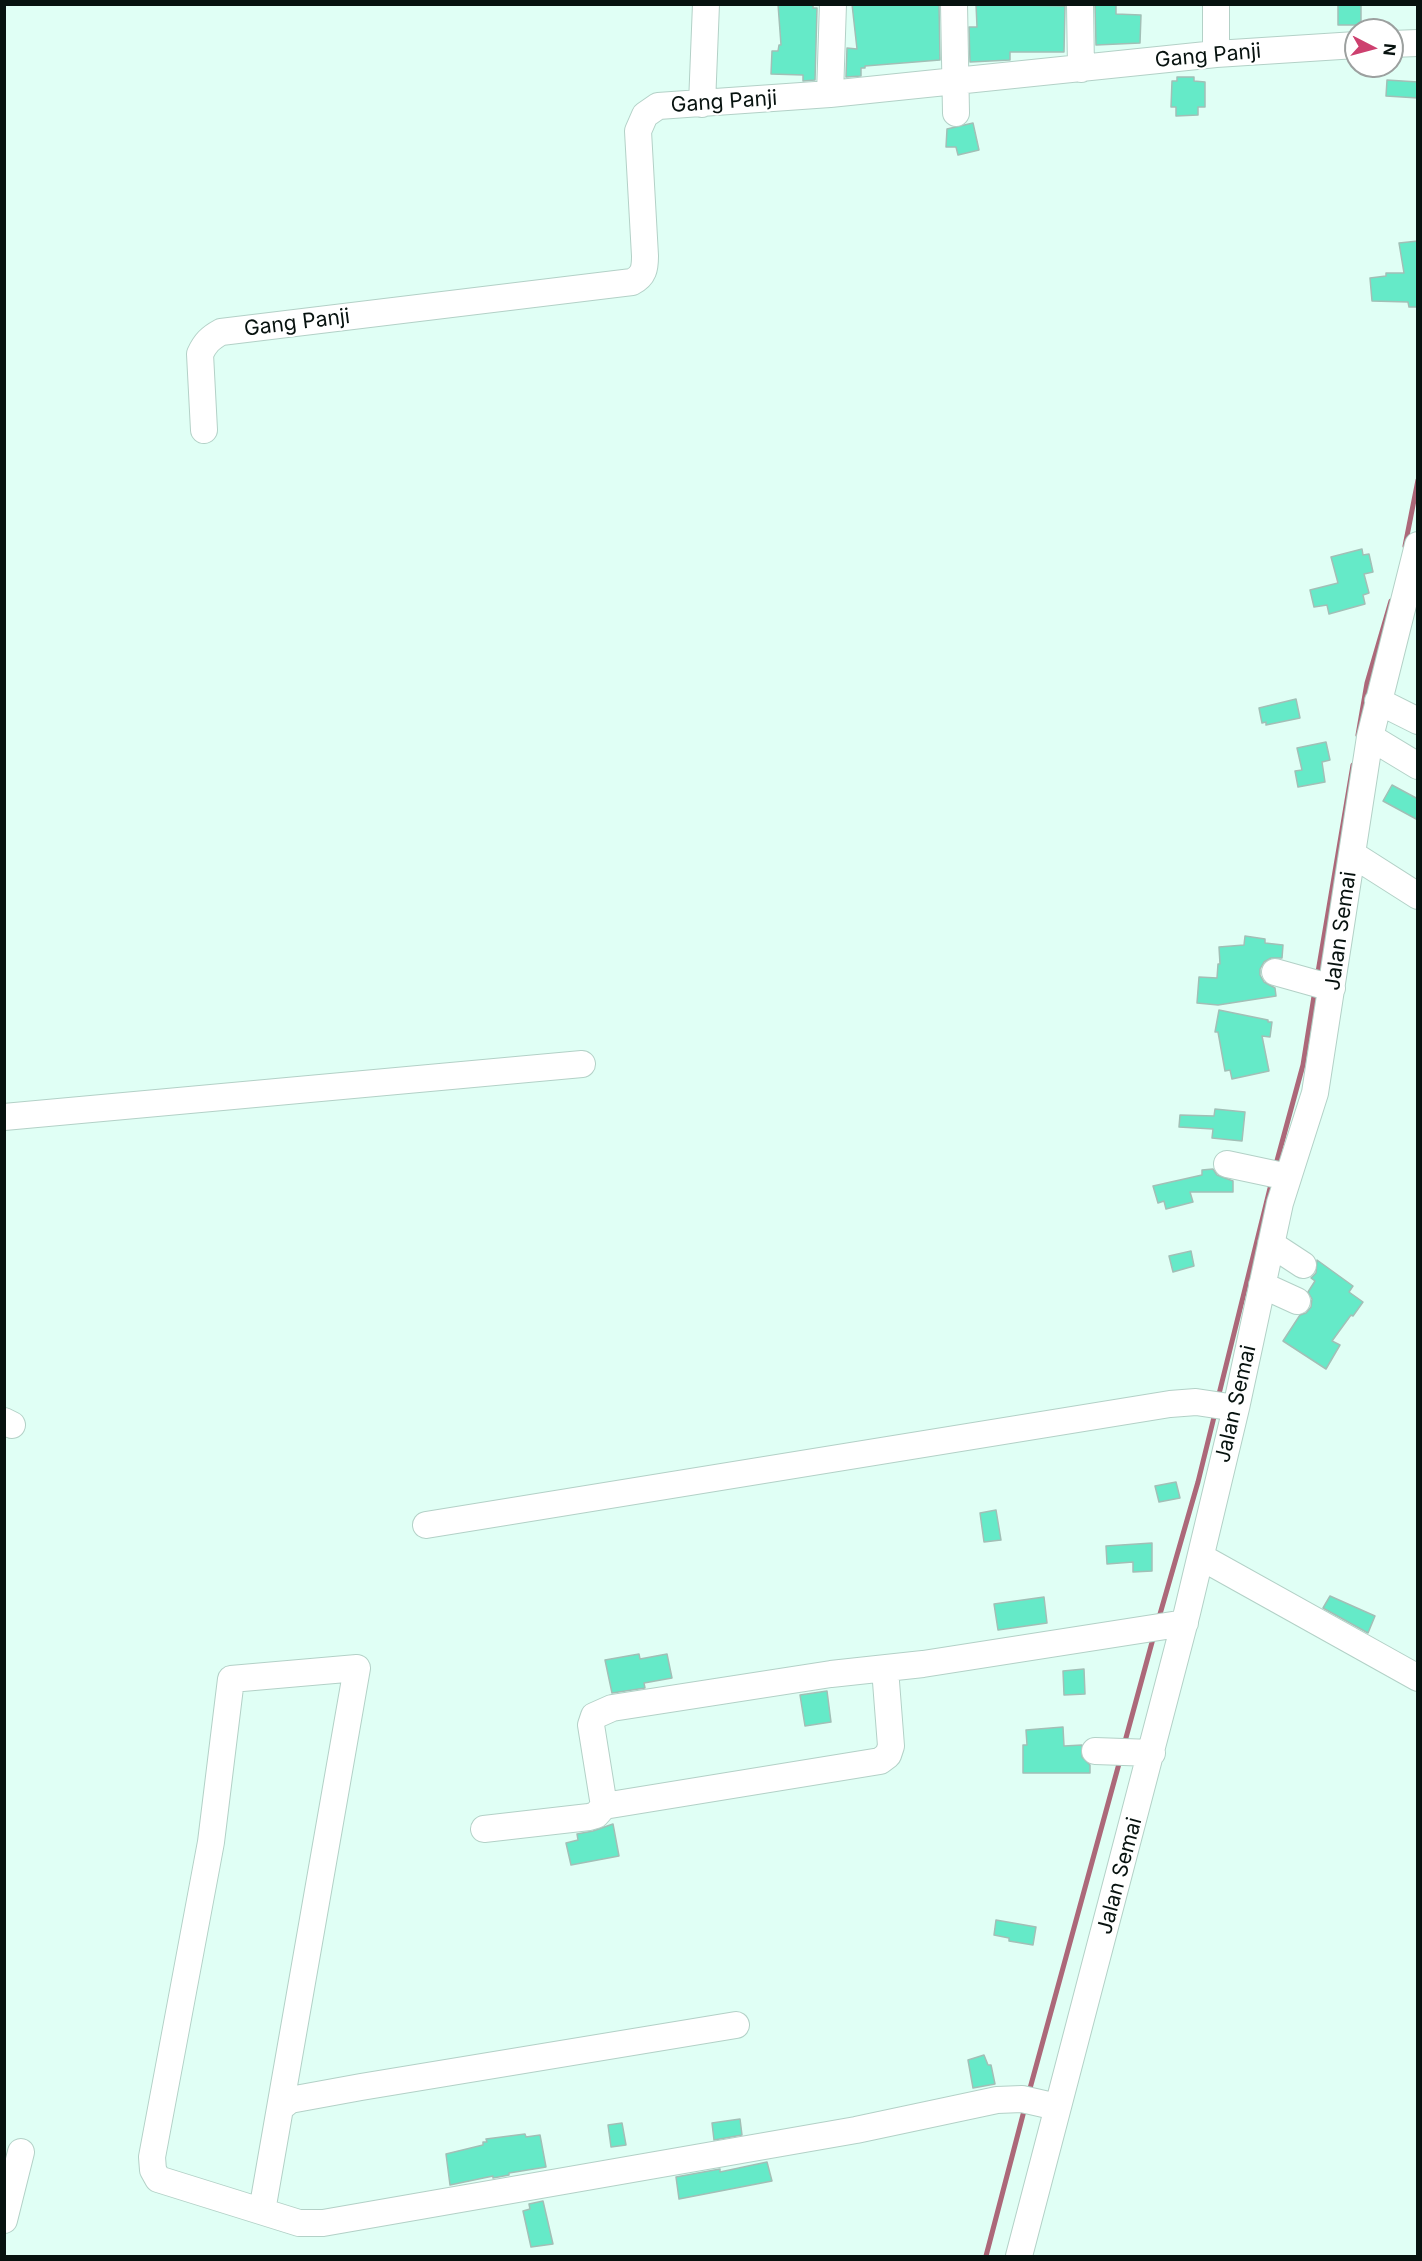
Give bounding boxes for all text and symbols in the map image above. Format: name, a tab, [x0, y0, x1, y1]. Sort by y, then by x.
north arrow	[1344, 18, 1404, 78]
street label: Gang Panji	[1154, 39, 1262, 73]
text: N	[1379, 43, 1400, 57]
street label: Gang Panji	[670, 86, 778, 118]
street label: Gang Panji	[243, 304, 351, 342]
street label: Jalan Semai	[1320, 870, 1362, 992]
street label: Jalan Semai	[1210, 1343, 1262, 1465]
street label: Jalan Semai	[1092, 1815, 1148, 1937]

